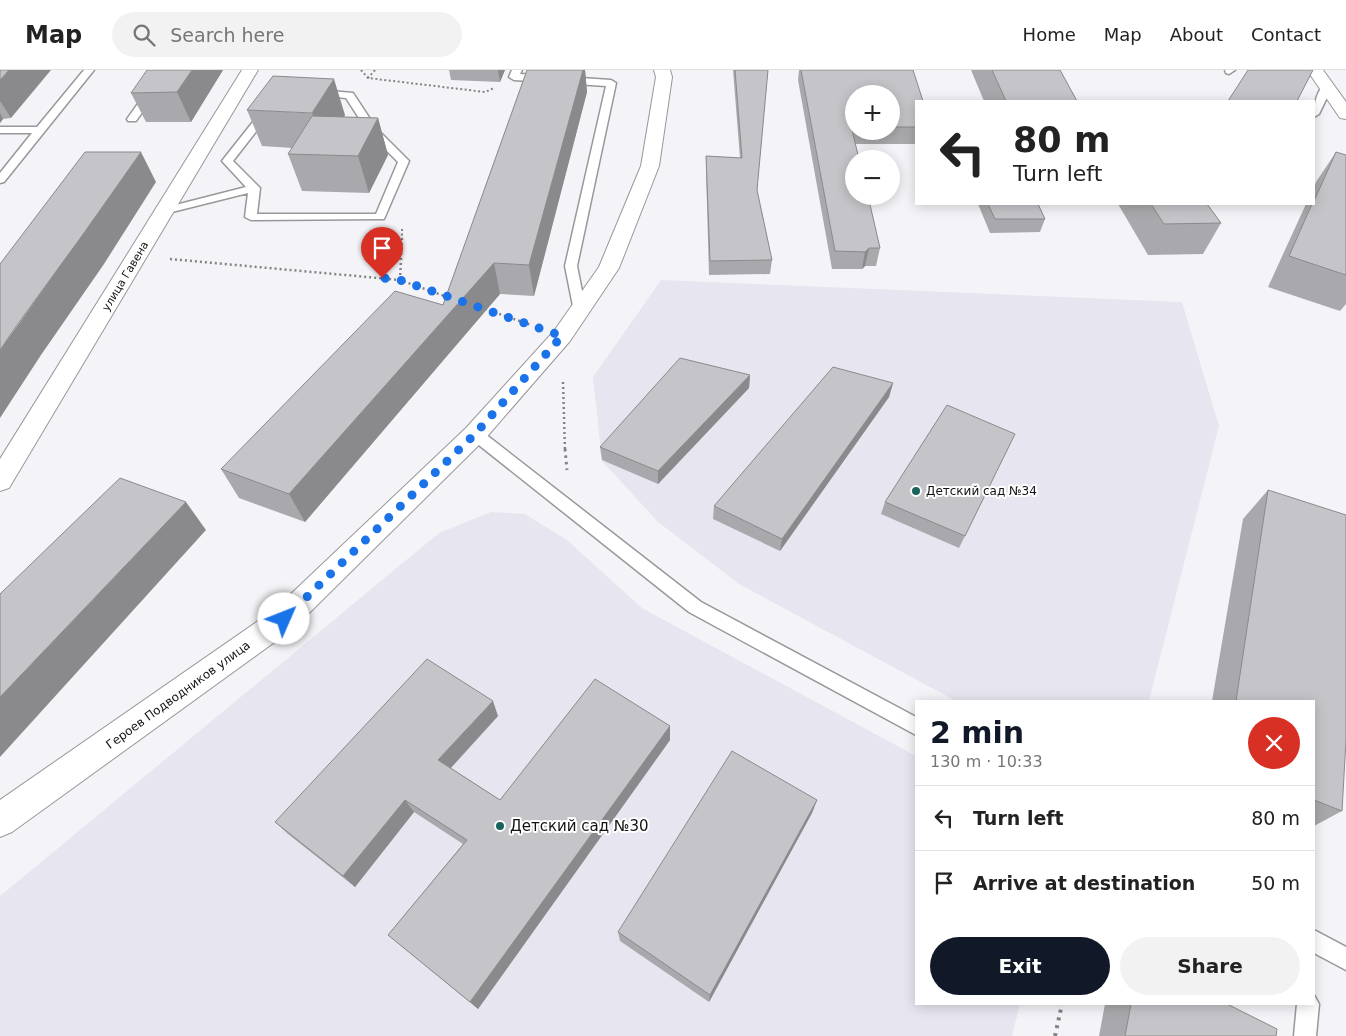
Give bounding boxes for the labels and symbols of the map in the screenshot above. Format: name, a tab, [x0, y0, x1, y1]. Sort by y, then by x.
pin	[361, 227, 403, 278]
street label: улица Гавена	[100, 239, 151, 313]
place label: Детский сад №34	[926, 484, 1037, 498]
marker: Детский сад №34	[910, 485, 922, 497]
position arrow	[257, 592, 309, 644]
street label: Героев Подводников улица	[103, 638, 253, 752]
place label: Детский сад №30	[510, 817, 649, 835]
marker: Детский сад №30	[494, 820, 506, 832]

